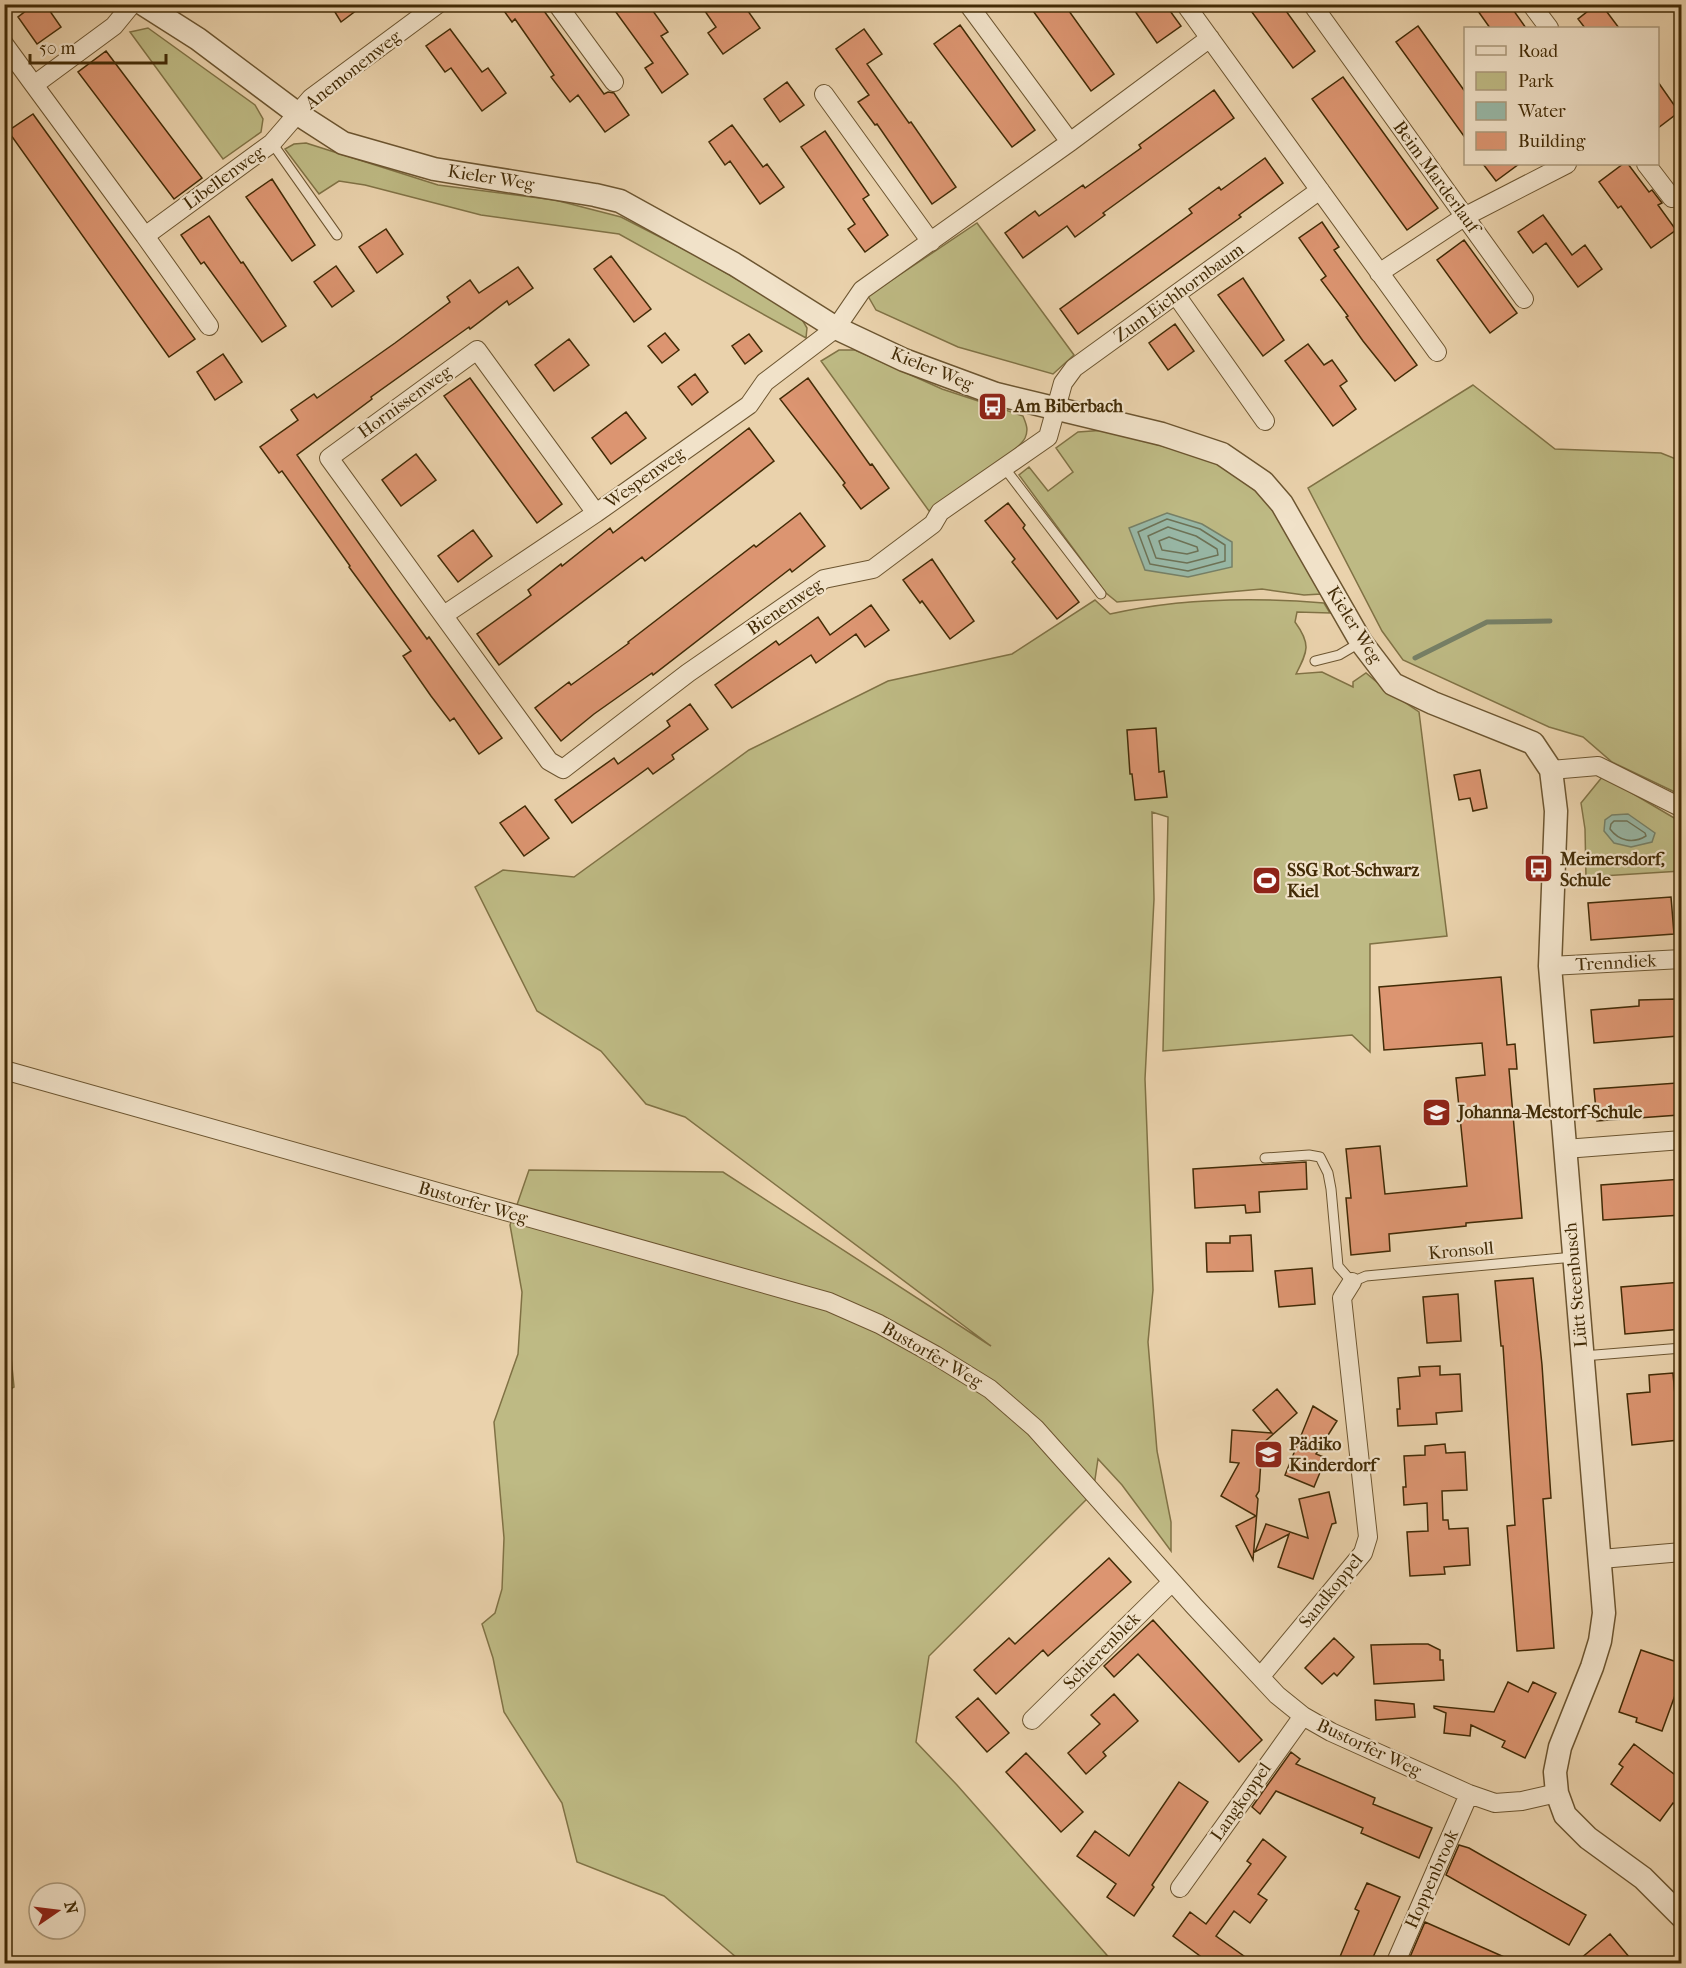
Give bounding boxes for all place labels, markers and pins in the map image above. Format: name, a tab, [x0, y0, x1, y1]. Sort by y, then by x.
bus stop icon: Am Biberbach	[977, 390, 1009, 422]
place label: Am Biberbach	[1013, 396, 1124, 417]
place label: Meimersdorf, Schule	[1559, 849, 1665, 891]
bus stop icon: Meimersdorf, Schule	[1523, 853, 1555, 885]
place label: SSG Rot-Schwarz Kiel	[1287, 860, 1419, 902]
sports icon: SSG Rot-Schwarz Kiel	[1250, 864, 1282, 896]
school or university icon: Johanna-Mestorf-Schule	[1421, 1096, 1453, 1128]
place label: Johanna-Mestorf-Schule	[1456, 1102, 1642, 1123]
place label: Pädiko Kinderdorf	[1289, 1434, 1380, 1476]
school or university icon: Pädiko Kinderdorf	[1252, 1438, 1284, 1470]

